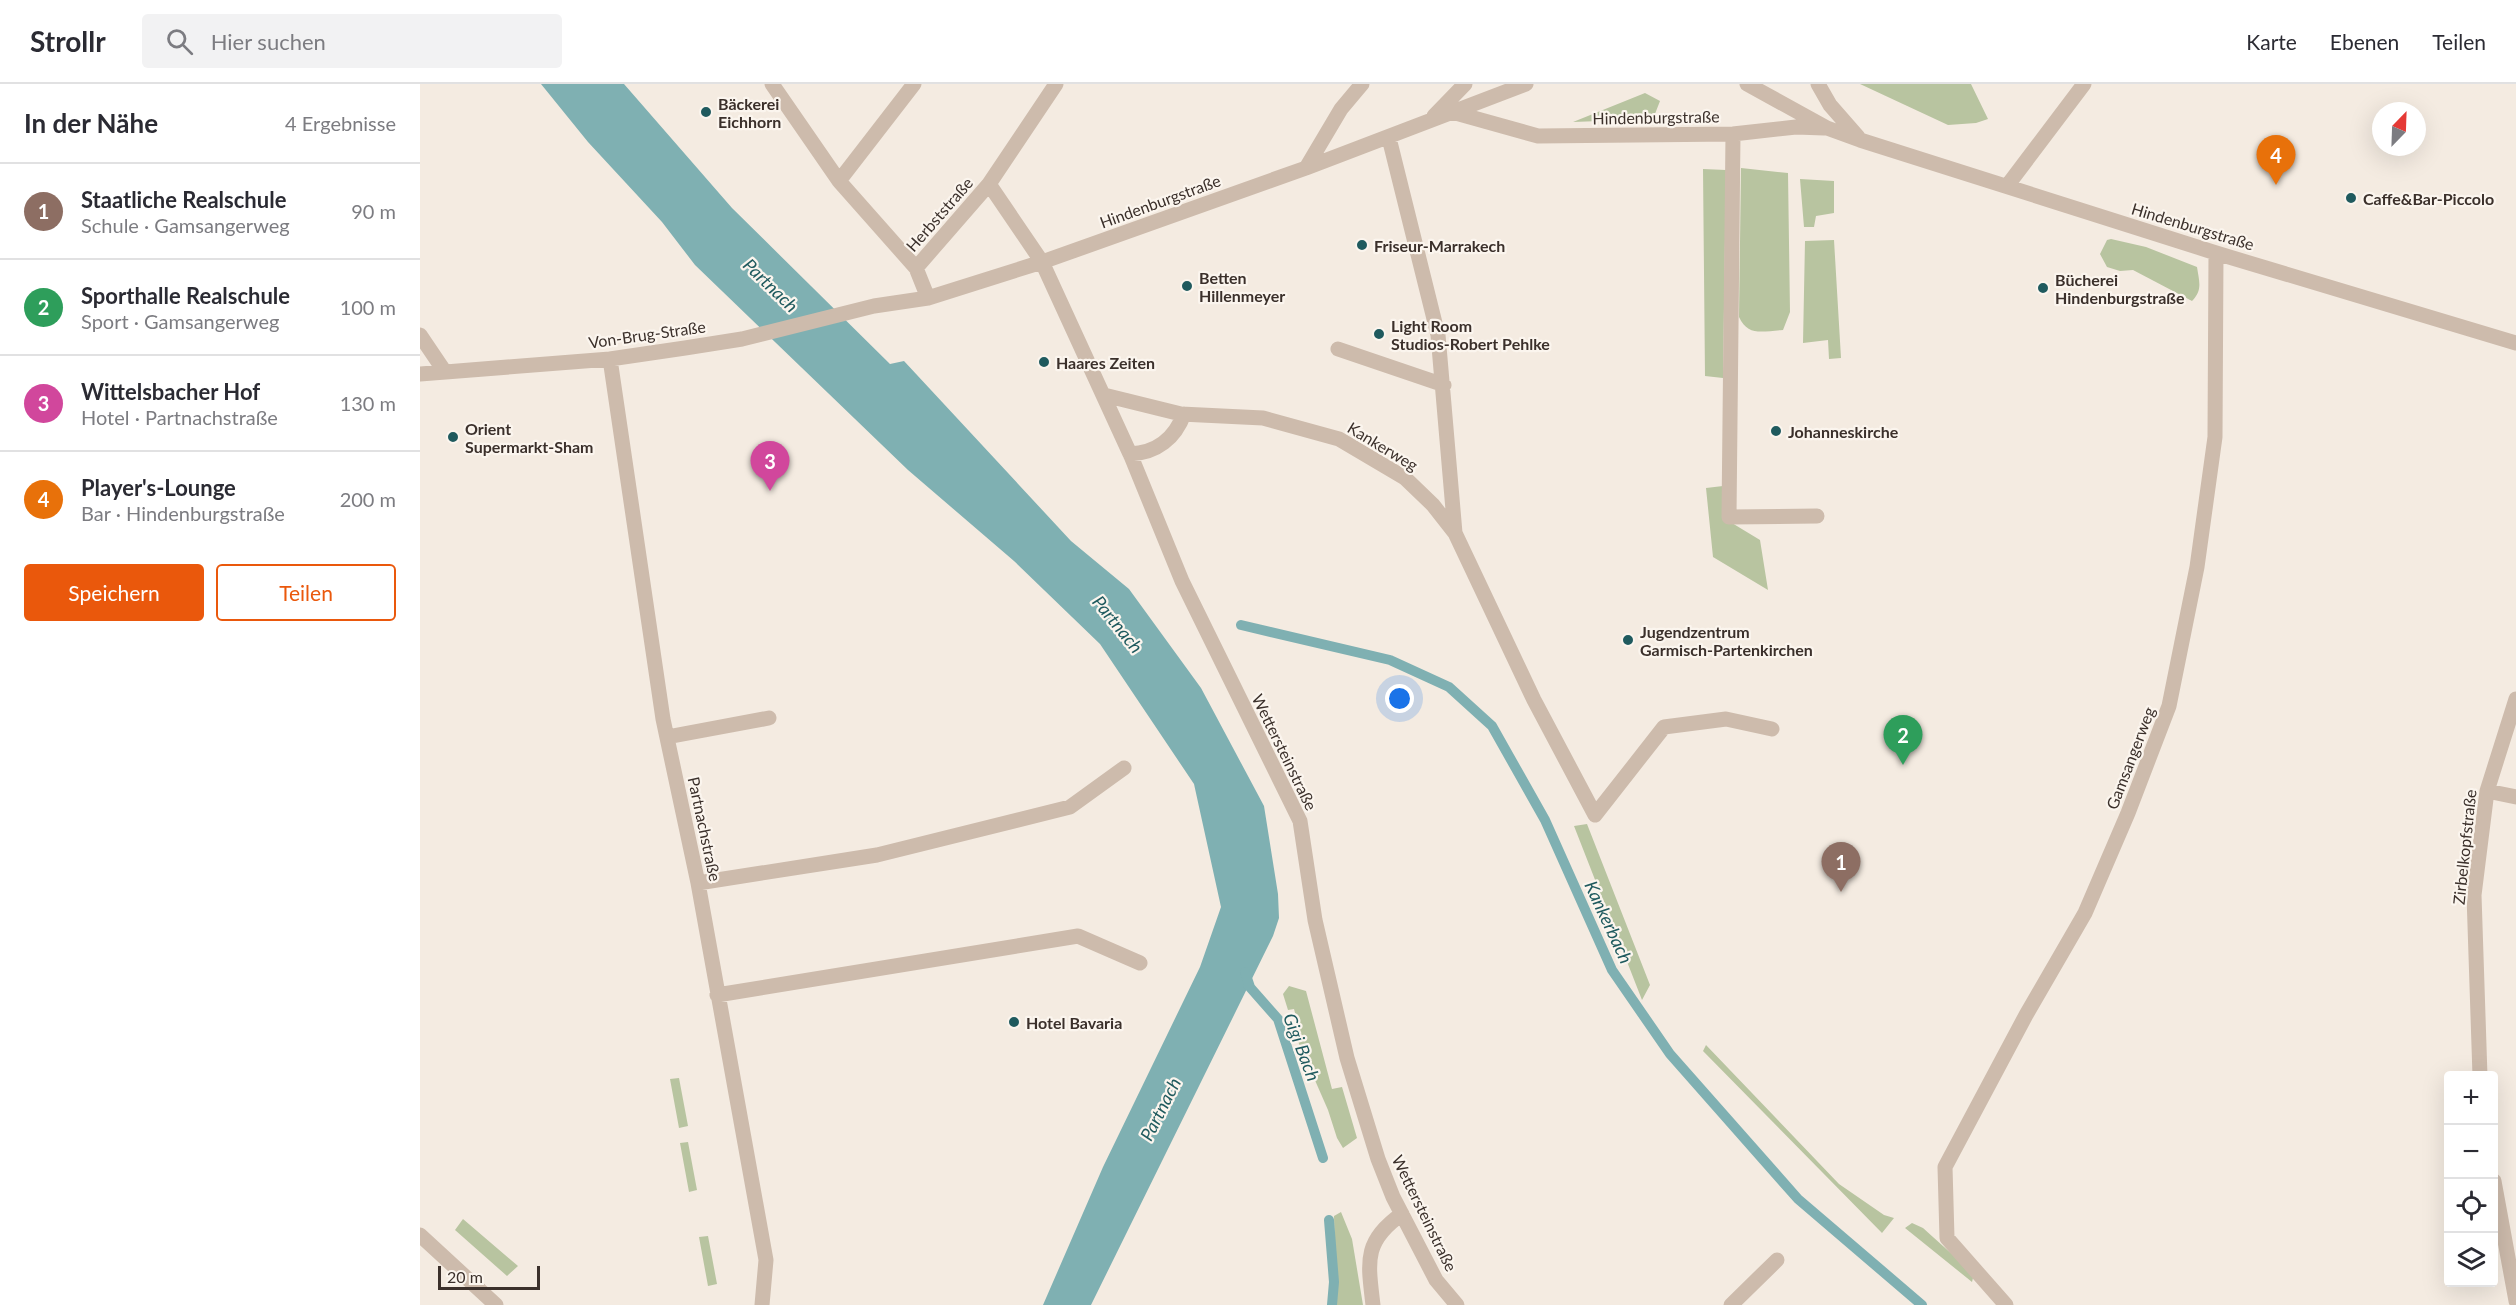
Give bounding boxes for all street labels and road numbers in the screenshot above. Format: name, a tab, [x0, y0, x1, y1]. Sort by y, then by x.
street label: Hindenburgstraße	[1592, 106, 1720, 128]
street label: Hindenburgstraße	[1097, 170, 1223, 232]
street label: Herbststraße	[902, 173, 976, 255]
street label: Hindenburgstraße	[2129, 198, 2257, 254]
street label: Von-Brug-Straße	[587, 316, 707, 352]
street label: Kankerweg	[1344, 418, 1422, 474]
street label: Wettersteinstraße	[1249, 691, 1321, 813]
street label: Gamsangerweg	[2102, 704, 2158, 812]
street label: Partnachstraße	[685, 775, 725, 883]
street label: Zirbelkopfstraße	[2449, 788, 2479, 906]
street label: Wettersteinstraße	[1389, 1152, 1461, 1274]

